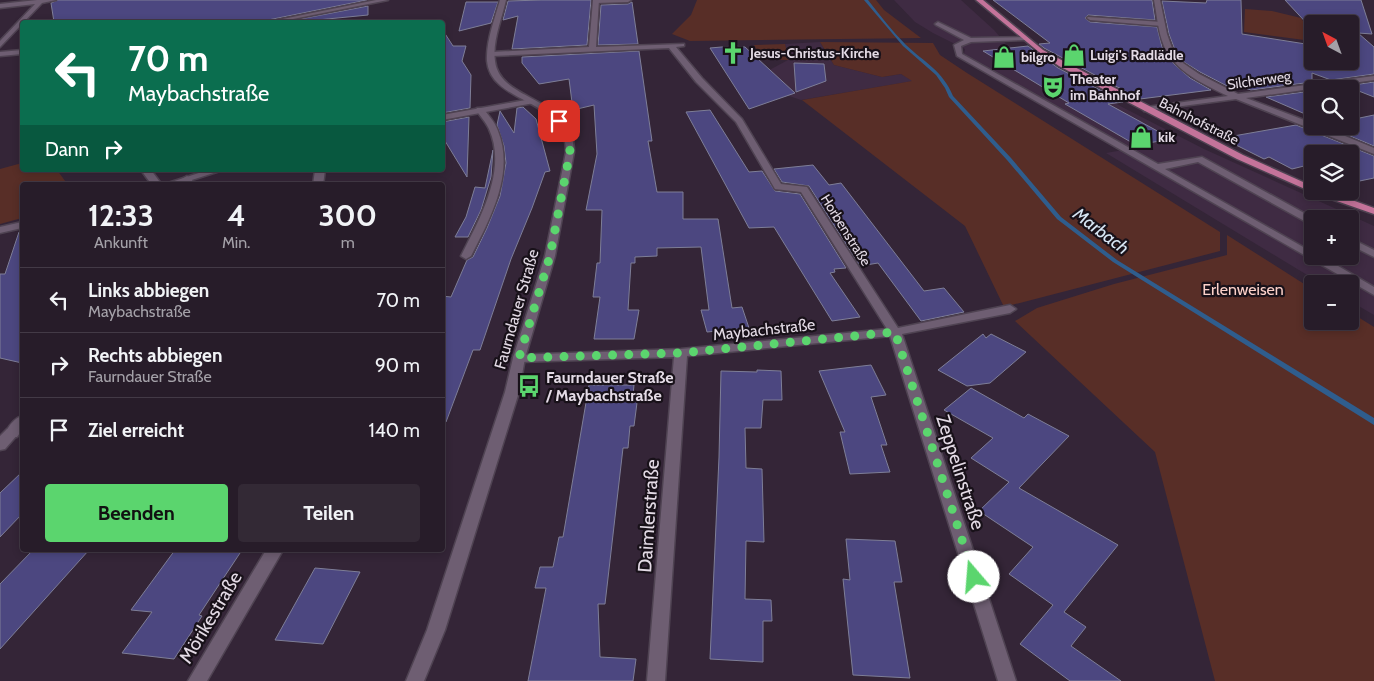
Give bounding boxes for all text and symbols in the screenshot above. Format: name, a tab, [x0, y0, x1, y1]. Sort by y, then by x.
north arrow	[1304, 15, 1359, 70]
map controls	[1304, 15, 1359, 330]
text: 70 m	[128, 37, 209, 80]
icon: left	[45, 40, 110, 105]
church icon: Jesus-Christus-Kirche	[720, 40, 746, 66]
shop icon: Luigi's Radlädle	[1061, 42, 1087, 68]
place label: Jesus-Christus-Kirche	[749, 44, 879, 62]
shop icon: bilgro	[991, 44, 1017, 70]
place label: Luigi's Radlädle	[1090, 46, 1184, 64]
place label: bilgro	[1021, 48, 1055, 66]
street label: Silcherweg	[1226, 66, 1293, 93]
place label: Theater im Bahnhof	[1070, 70, 1140, 104]
theatre icon: Theater im Bahnhof	[1040, 74, 1066, 100]
text: Maybachstraße	[128, 80, 269, 107]
button: search	[1304, 80, 1359, 135]
street label: Bahnhofstraße	[1156, 93, 1242, 149]
pin	[538, 100, 580, 142]
icon: arrive	[545, 107, 573, 135]
shop icon: kik	[1128, 124, 1154, 150]
place label: kik	[1158, 128, 1175, 146]
icon: right	[99, 135, 127, 163]
text: Dann	[45, 138, 89, 161]
button: layers	[1304, 145, 1359, 200]
street label: Horbenstraße	[817, 191, 875, 269]
text: 12:33	[88, 197, 154, 234]
text: 4	[227, 197, 246, 234]
text: 300	[318, 197, 377, 234]
water label: Marbach	[1068, 202, 1133, 259]
button: +	[1304, 210, 1359, 265]
text: Ankunft	[94, 233, 148, 252]
text: Min.	[222, 233, 250, 252]
text: m	[341, 233, 355, 252]
street label: Faurndauer Straße	[490, 247, 543, 371]
button: −	[1304, 275, 1359, 330]
text: Links abbiegen	[88, 279, 209, 302]
park label: Erlenweisen	[1202, 280, 1284, 299]
icon: left	[45, 286, 73, 314]
text: 70 m	[376, 289, 420, 312]
text: Maybachstraße	[88, 302, 191, 321]
street label: Maybachstraße	[712, 315, 816, 344]
text: Rechts abbiegen	[88, 344, 222, 367]
icon: right	[45, 351, 73, 379]
text: 90 m	[375, 354, 420, 377]
text: Faurndauer Straße	[88, 367, 212, 386]
place label: Faurndauer Straße / Maybachstraße	[545, 368, 674, 405]
bus stop icon: Faurndauer Straße / Maybachstraße	[516, 373, 542, 399]
street label: Zeppelinstraße	[931, 412, 990, 533]
icon: arrive	[45, 416, 73, 444]
text: Ziel erreicht	[88, 419, 184, 442]
text: 140 m	[369, 419, 420, 442]
street label: Daimlerstraße	[633, 458, 664, 573]
button: Beenden	[45, 484, 228, 542]
button: Teilen	[238, 484, 420, 542]
position arrow	[947, 550, 999, 602]
street label: Mörikestraße	[174, 567, 247, 667]

